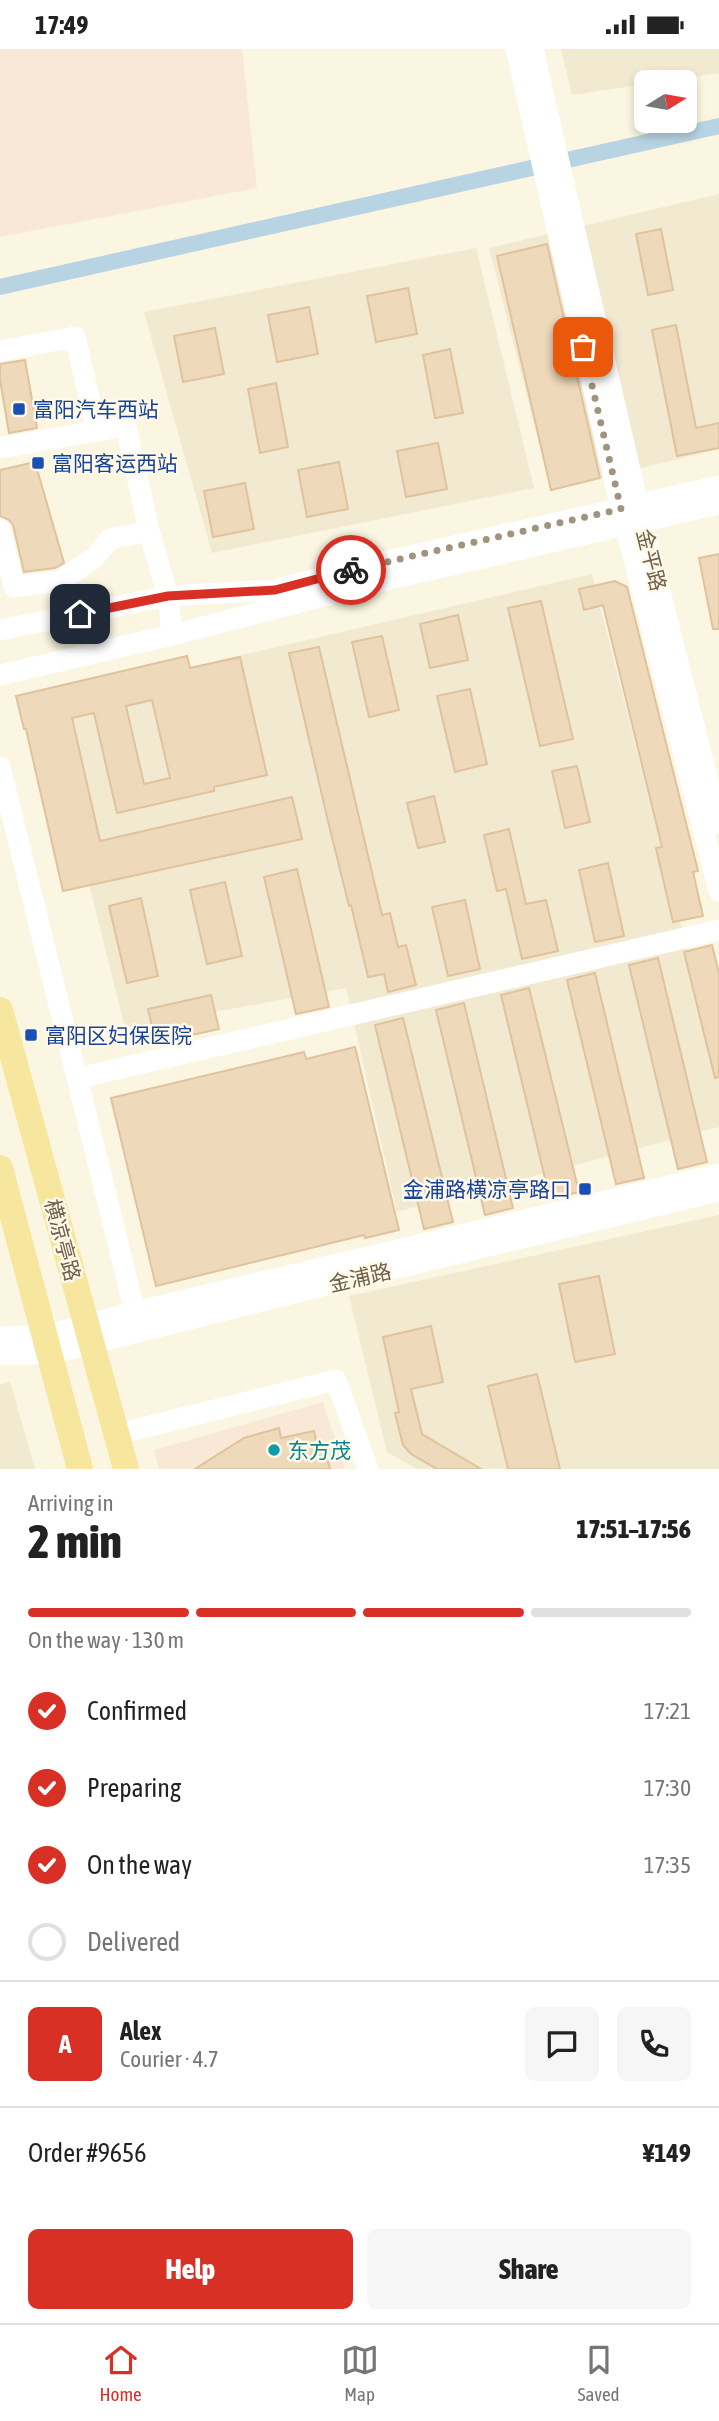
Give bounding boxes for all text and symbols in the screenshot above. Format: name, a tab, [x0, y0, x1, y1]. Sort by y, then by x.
text: 17:49	[35, 10, 89, 40]
north arrow	[634, 70, 696, 133]
map controls	[634, 70, 697, 133]
pin	[553, 317, 613, 377]
icon: bag	[564, 328, 602, 366]
place label: 富阳汽车西站	[33, 397, 159, 421]
marker: 富阳汽车西站	[11, 401, 27, 417]
place label: 富阳客运西站	[52, 451, 178, 475]
marker: 富阳客运西站	[30, 455, 46, 471]
street label: 金平路	[633, 527, 671, 593]
courier	[316, 535, 386, 605]
icon: bike	[332, 551, 370, 589]
pin	[50, 584, 110, 644]
icon: home	[61, 595, 99, 633]
place label: 富阳区妇保医院	[45, 1023, 192, 1047]
marker: 富阳区妇保医院	[23, 1027, 39, 1043]
place label: 金浦路横凉亭路口	[403, 1177, 571, 1201]
marker: 金浦路横凉亭路口	[577, 1181, 593, 1197]
street label: 横凉亭路	[41, 1196, 85, 1284]
street label: 金浦路	[327, 1258, 393, 1296]
place label: 东方茂	[288, 1438, 351, 1462]
marker: 东方茂	[266, 1442, 282, 1458]
text: Arriving in	[28, 1490, 114, 1516]
text: 17:51–17:56	[576, 1514, 691, 1544]
text: 2 min	[28, 1515, 122, 1568]
text: On the way · 130 m	[28, 1627, 184, 1653]
icon: check	[28, 1692, 66, 1730]
text: Confirmed	[87, 1696, 187, 1726]
text: 17:21	[644, 1698, 691, 1724]
icon: check	[28, 1769, 66, 1807]
text: Preparing	[87, 1773, 181, 1803]
text: 17:30	[644, 1775, 691, 1801]
icon: check	[28, 1846, 66, 1884]
text: On the way	[87, 1850, 192, 1880]
text: 17:35	[644, 1852, 691, 1878]
text: Delivered	[87, 1927, 180, 1957]
button: chat	[525, 2007, 599, 2081]
button: phone	[617, 2007, 691, 2081]
text: Alex	[120, 2016, 161, 2046]
text: A	[59, 2029, 71, 2059]
text: Courier · 4.7	[120, 2046, 219, 2072]
text: Order #9656	[28, 2138, 147, 2168]
text: ¥149	[643, 2138, 691, 2168]
button: Help	[28, 2229, 353, 2309]
button: Share	[367, 2229, 691, 2309]
tab: Home	[99, 2341, 142, 2405]
tab: Map	[341, 2341, 379, 2405]
tab: Saved	[578, 2341, 620, 2405]

